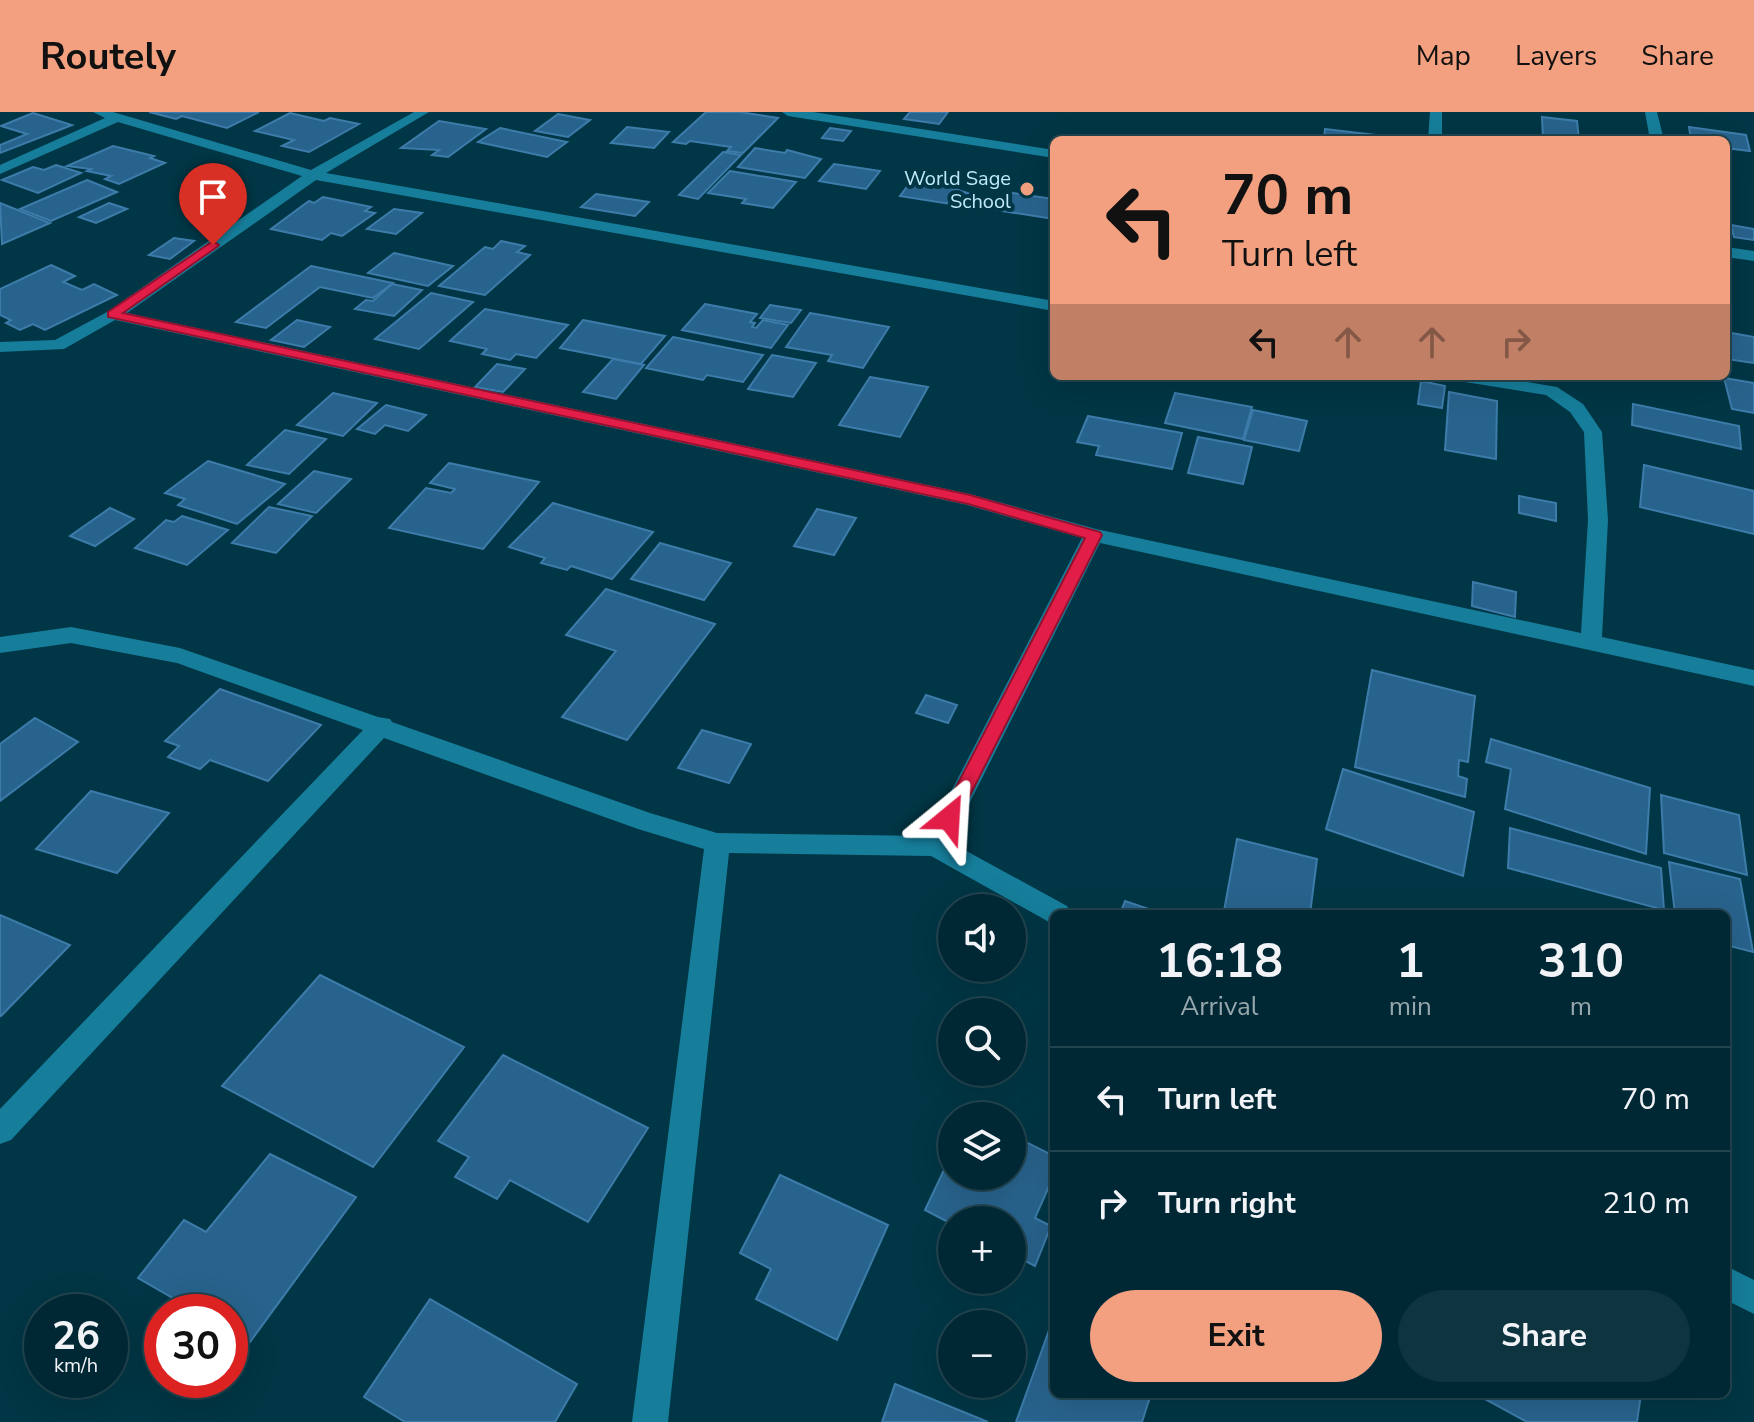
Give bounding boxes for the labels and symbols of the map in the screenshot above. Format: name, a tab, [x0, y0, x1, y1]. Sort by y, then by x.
pin	[179, 163, 247, 245]
place label: World Sage School	[904, 165, 1011, 215]
marker: World Sage School	[1018, 180, 1036, 198]
position arrow	[907, 776, 991, 860]
speed limit sign: 30	[144, 1294, 248, 1398]

